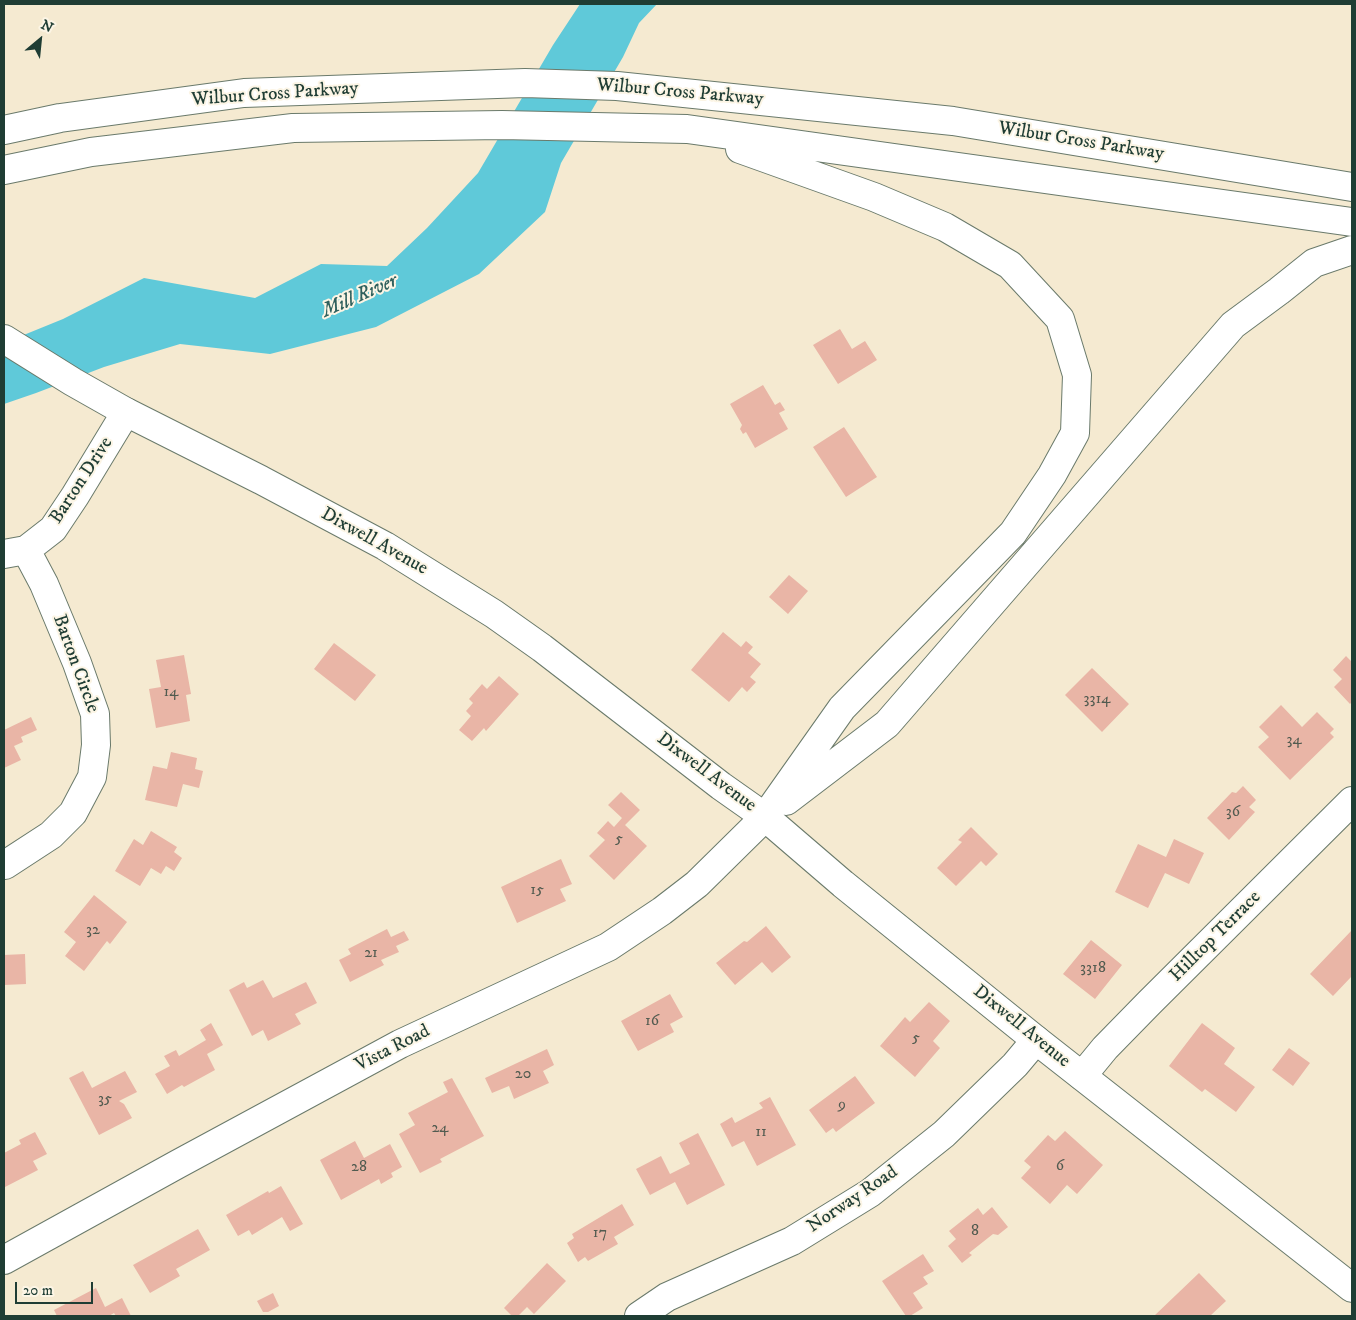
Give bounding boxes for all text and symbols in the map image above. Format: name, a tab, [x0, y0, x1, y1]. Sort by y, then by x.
north arrow	[15, 15, 65, 65]
text: N	[38, 16, 56, 37]
street label: Wilbur Cross Parkway	[596, 74, 764, 112]
street label: Wilbur Cross Parkway	[191, 78, 359, 112]
street label: Wilbur Cross Parkway	[997, 118, 1165, 166]
water label: Mill River	[319, 270, 401, 324]
street label: Barton Drive	[46, 433, 118, 529]
street label: Dixwell Avenue	[317, 503, 431, 581]
street label: Barton Circle	[47, 612, 103, 716]
house number: 14	[163, 683, 179, 703]
house number: 3314	[1083, 690, 1111, 710]
street label: Dixwell Avenue	[652, 728, 760, 818]
house number: 34	[1286, 731, 1302, 751]
house number: 36	[1226, 803, 1240, 823]
house number: 5	[615, 830, 623, 850]
house number: 15	[530, 881, 544, 901]
street label: Hilltop Terrace	[1166, 887, 1266, 987]
house number: 32	[86, 921, 100, 941]
house number: 21	[364, 944, 378, 964]
house number: 3318	[1080, 959, 1106, 979]
street label: Dixwell Avenue	[968, 981, 1074, 1073]
house number: 16	[645, 1012, 659, 1032]
street label: Vista Road	[352, 1021, 434, 1077]
house number: 5	[912, 1029, 920, 1049]
house number: 20	[515, 1065, 531, 1085]
house number: 35	[98, 1090, 112, 1110]
house number: 9	[838, 1096, 846, 1116]
house number: 24	[431, 1119, 449, 1139]
house number: 11	[755, 1123, 767, 1143]
house number: 6	[1056, 1157, 1064, 1177]
house number: 28	[351, 1158, 367, 1178]
street label: Norway Road	[803, 1161, 903, 1239]
house number: 8	[971, 1222, 979, 1242]
house number: 17	[593, 1224, 607, 1244]
scale bar	[18, 1272, 95, 1304]
text: 20 m	[23, 1281, 53, 1300]

